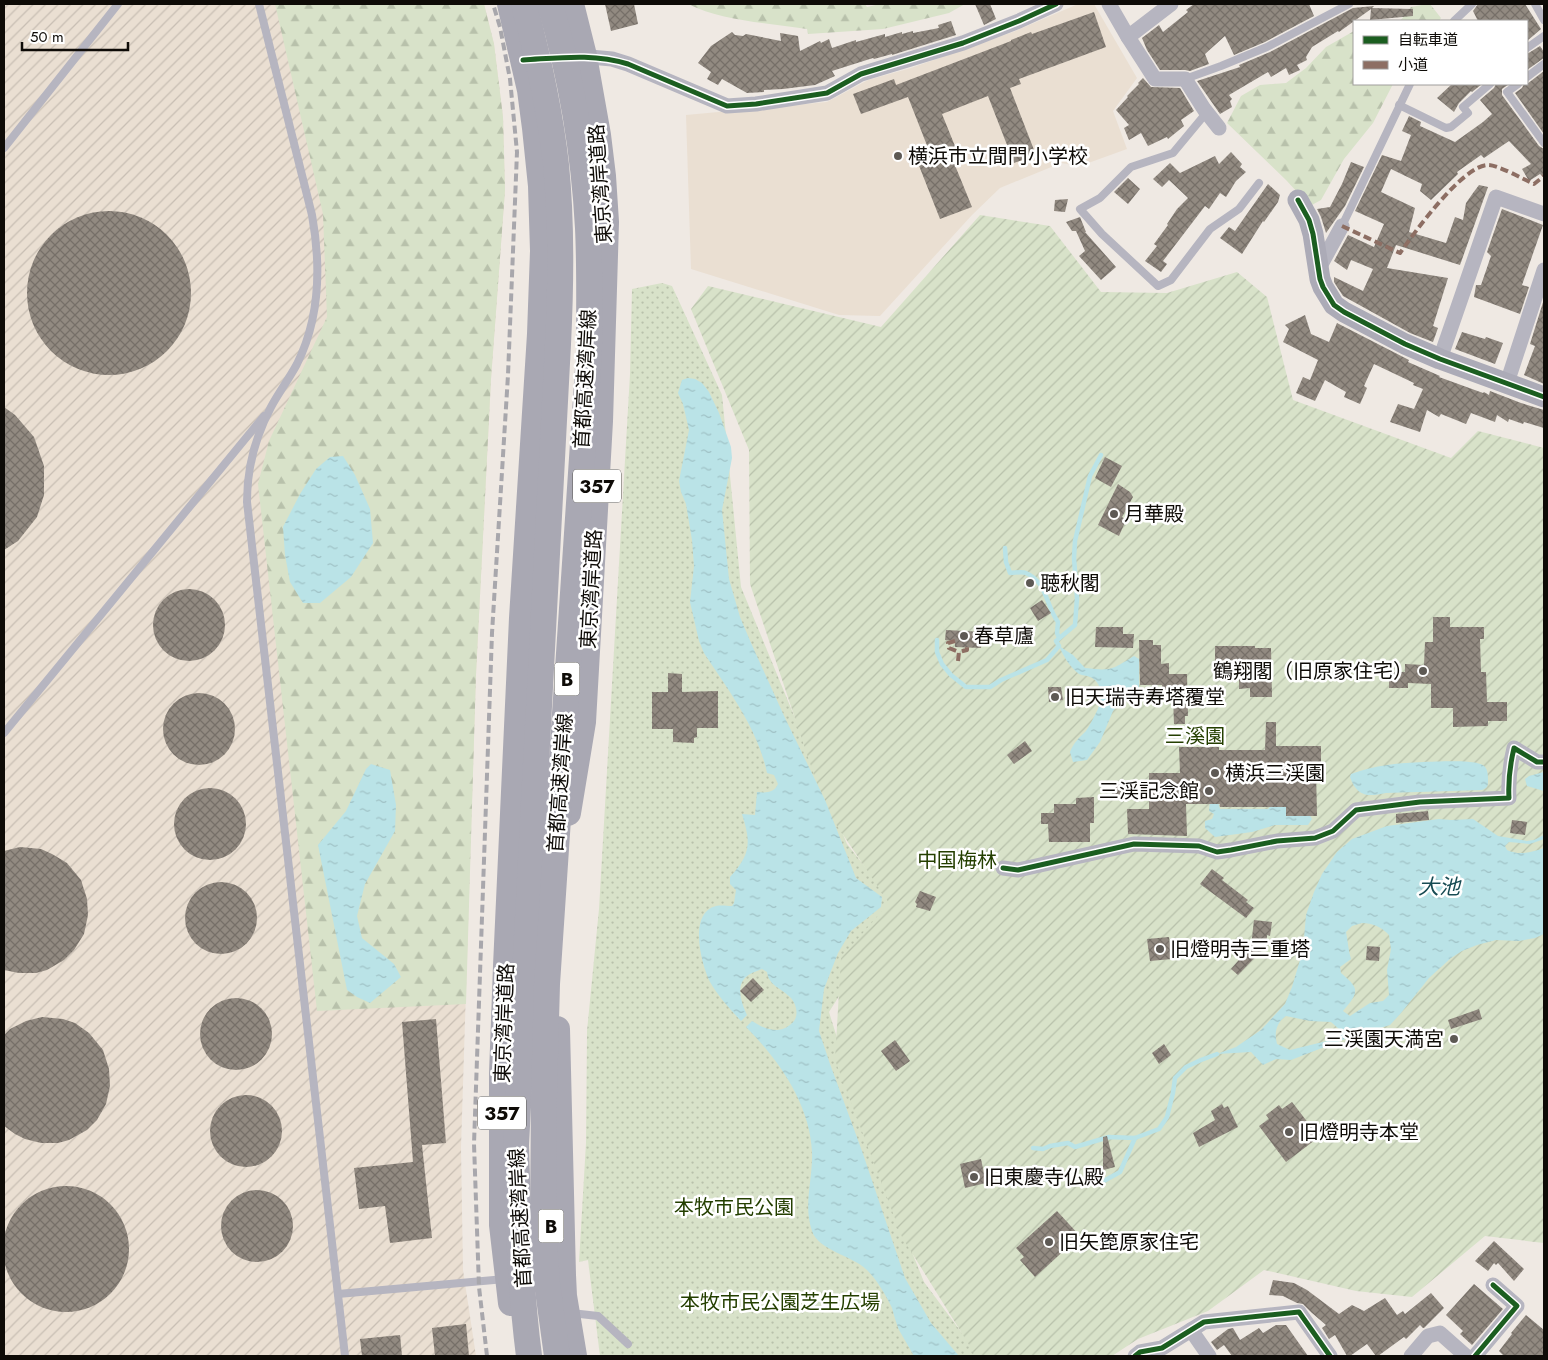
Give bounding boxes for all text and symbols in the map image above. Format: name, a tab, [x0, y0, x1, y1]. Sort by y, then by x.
scale bar	[22, 20, 129, 52]
legend	[1353, 20, 1528, 85]
text: 50 m	[30, 26, 64, 48]
text: 自転車道	[1398, 29, 1458, 51]
text: 小道	[1398, 54, 1428, 76]
street label: 東京湾岸道路	[582, 123, 619, 245]
place label: 横浜市立間門小学校	[908, 142, 1088, 171]
marker: 横浜市立間門小学校	[892, 150, 904, 162]
street label: 首都高速湾岸線	[567, 308, 604, 450]
road number: 357	[573, 470, 621, 502]
place label: 月華殿	[1124, 500, 1184, 529]
marker: 月華殿	[1108, 508, 1120, 520]
street label: 東京湾岸道路	[574, 528, 609, 650]
place label: 聴秋閣	[1040, 569, 1100, 598]
marker: 聴秋閣	[1024, 577, 1036, 589]
place label: 春草廬	[974, 622, 1034, 651]
marker: 春草廬	[958, 630, 970, 642]
place label: 鶴翔閣（旧原家住宅）	[1213, 657, 1413, 686]
road number: B	[554, 662, 580, 696]
marker: 鶴翔閣（旧原家住宅）	[1417, 665, 1429, 677]
place label: 旧天瑞寺寿塔覆堂	[1065, 683, 1225, 712]
marker: 旧天瑞寺寿塔覆堂	[1049, 691, 1061, 703]
street label: 首都高速湾岸線	[541, 712, 580, 854]
park label: 三溪園	[1165, 722, 1225, 751]
place label: 横浜三渓園	[1225, 759, 1325, 788]
marker: 横浜三渓園	[1209, 767, 1221, 779]
place label: 三渓記念館	[1099, 777, 1199, 806]
marker: 三渓記念館	[1203, 785, 1215, 797]
park label: 中国梅林	[917, 846, 997, 875]
water label: 大池	[1418, 872, 1462, 902]
place label: 旧燈明寺三重塔	[1170, 935, 1310, 964]
marker: 旧燈明寺三重塔	[1154, 943, 1166, 955]
street label: 東京湾岸道路	[488, 963, 521, 1083]
place label: 三渓園天満宮	[1324, 1025, 1444, 1054]
marker: 三渓園天満宮	[1448, 1033, 1460, 1045]
road number: 357	[478, 1096, 526, 1130]
place label: 旧燈明寺本堂	[1299, 1118, 1419, 1147]
marker: 旧燈明寺本堂	[1283, 1126, 1295, 1138]
street label: 首都高速湾岸線	[502, 1147, 539, 1289]
place label: 旧東慶寺仏殿	[984, 1163, 1104, 1192]
marker: 旧東慶寺仏殿	[968, 1171, 980, 1183]
park label: 本牧市民公園	[674, 1193, 794, 1222]
road number: B	[538, 1210, 564, 1242]
place label: 旧矢箆原家住宅	[1059, 1228, 1199, 1257]
marker: 旧矢箆原家住宅	[1043, 1236, 1055, 1248]
park label: 本牧市民公園芝生広場	[680, 1288, 880, 1317]

